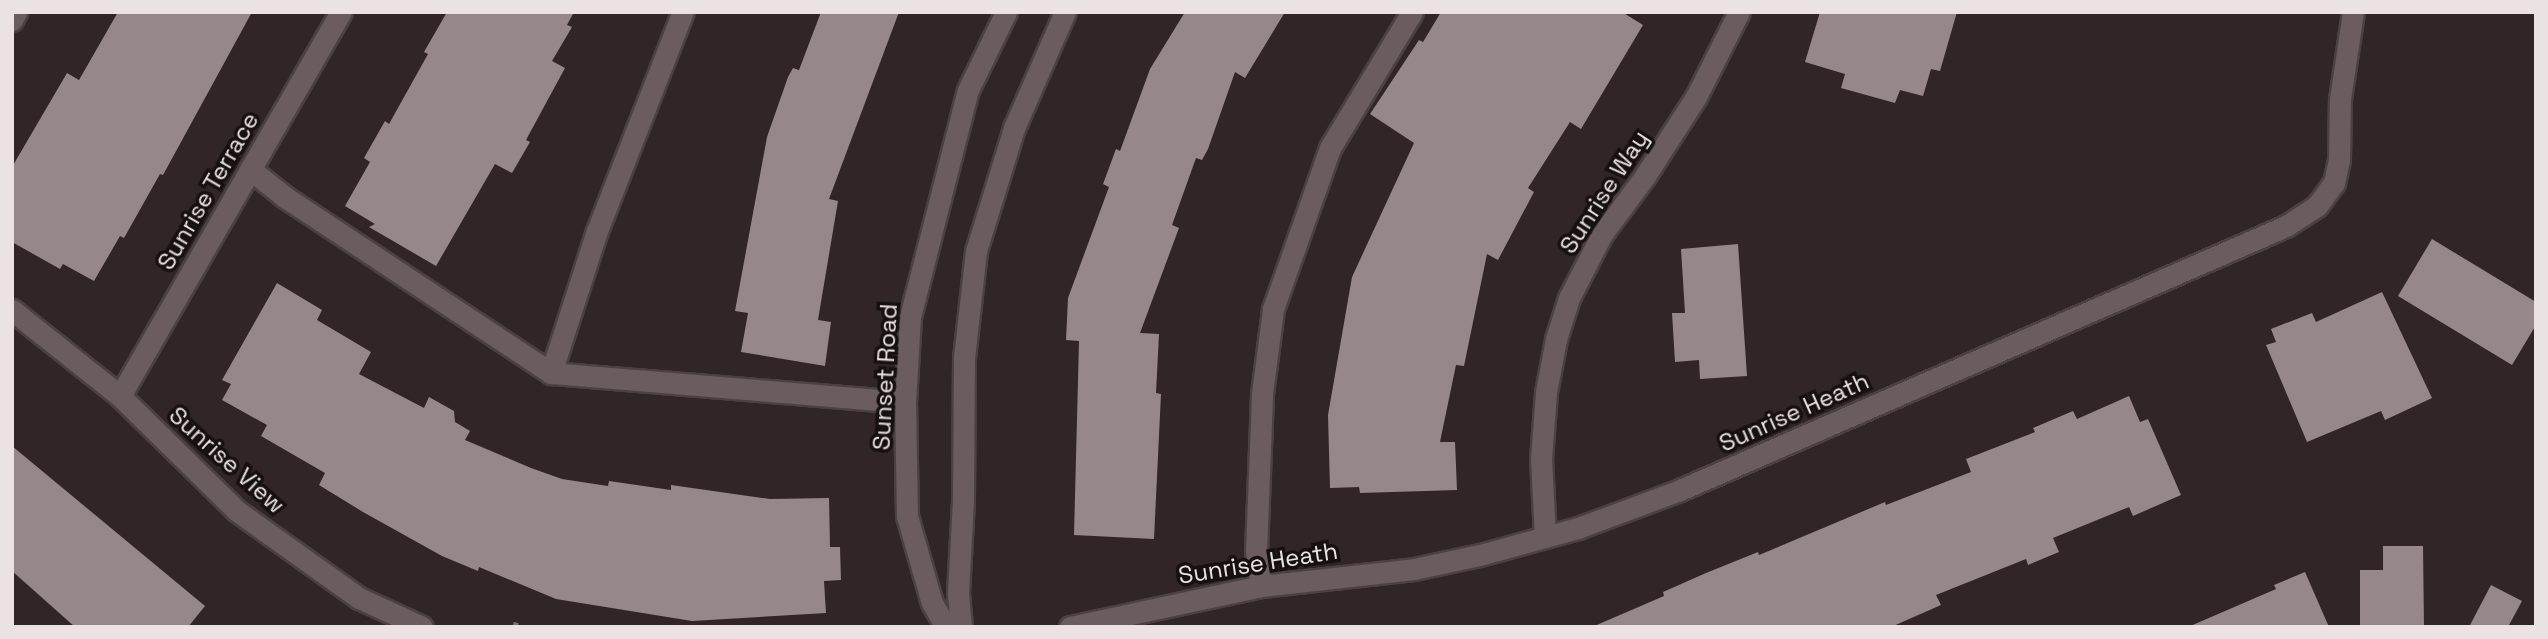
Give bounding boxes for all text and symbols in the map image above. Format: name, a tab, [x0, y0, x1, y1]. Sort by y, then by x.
street label: Sunrise Terrace	[151, 107, 265, 275]
street label: Sunrise Way	[1554, 125, 1654, 259]
street label: Sunset Road	[867, 303, 903, 451]
street label: Sunrise Heath	[1715, 366, 1873, 458]
street label: Sunrise View	[163, 400, 291, 520]
street label: Sunrise Heath	[1176, 536, 1340, 590]

